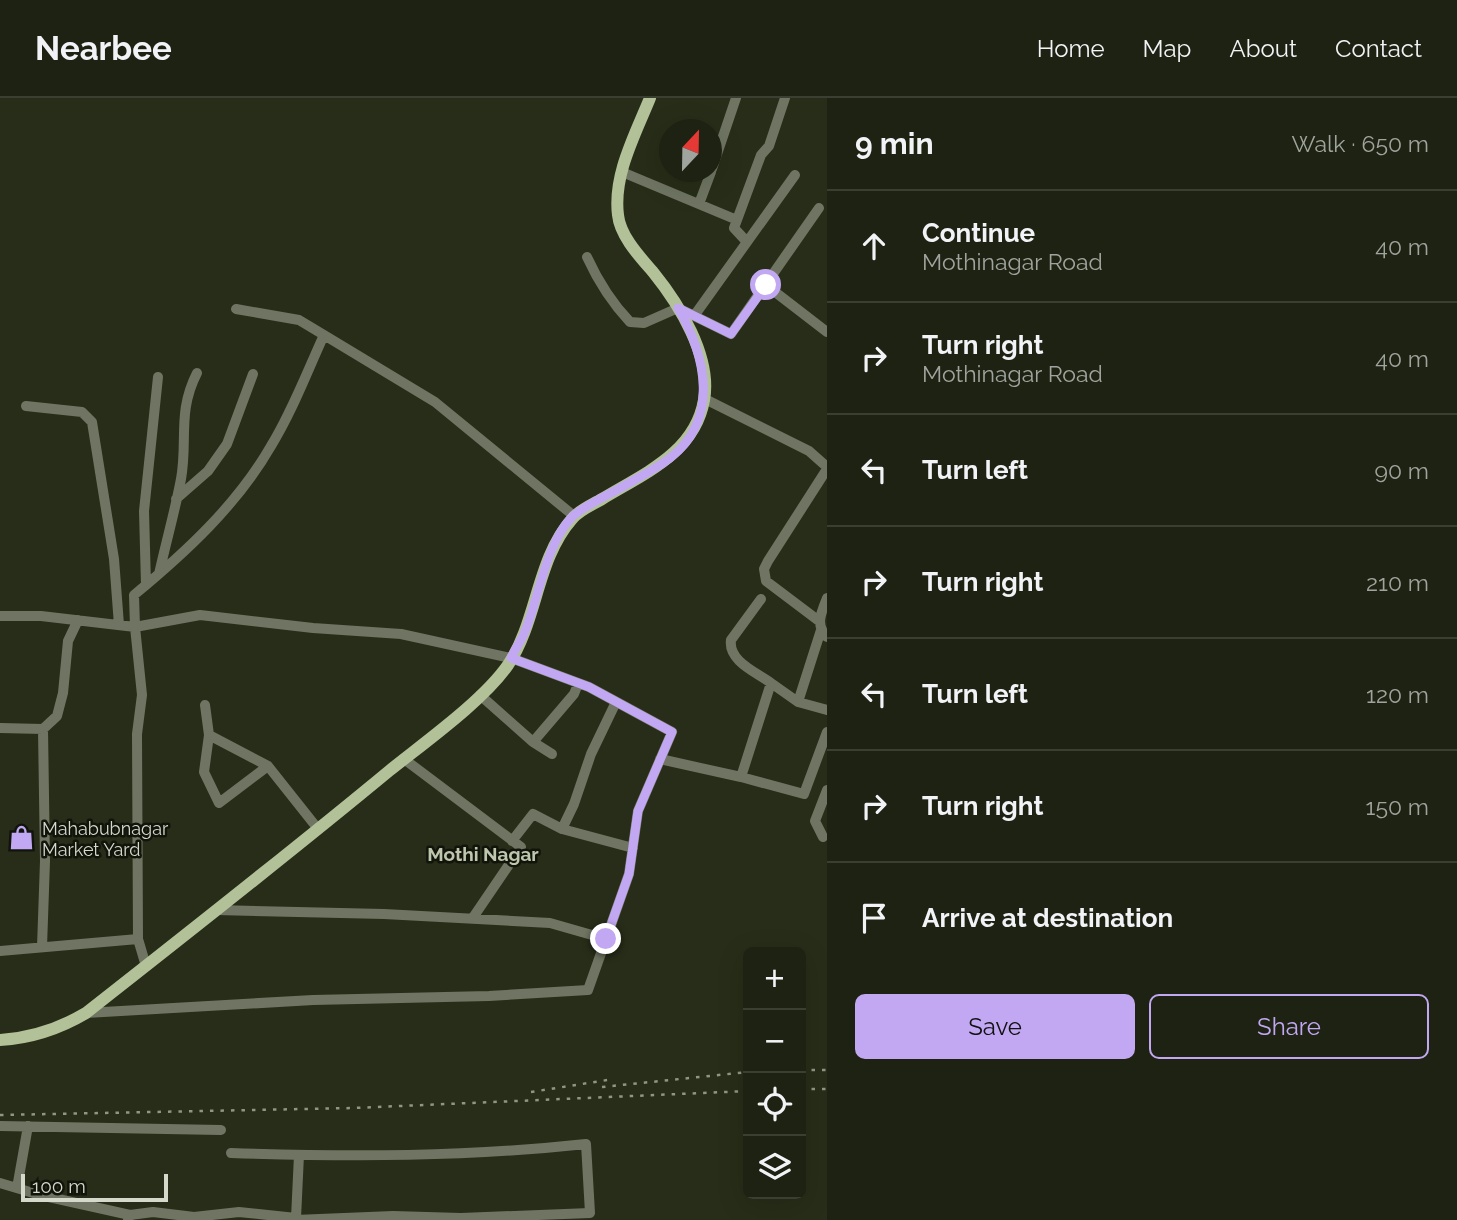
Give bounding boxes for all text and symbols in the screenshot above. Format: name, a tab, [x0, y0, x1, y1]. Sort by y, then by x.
text: Nearbee	[35, 29, 172, 68]
text: Home	[1037, 34, 1105, 63]
text: Map	[1143, 34, 1191, 63]
text: About	[1229, 34, 1297, 63]
text: Contact	[1335, 34, 1422, 63]
north arrow	[659, 119, 722, 182]
text: 9 min	[855, 126, 934, 161]
text: Walk · 650 m	[1292, 130, 1429, 157]
text: Continue	[922, 218, 1035, 248]
icon: ahead	[855, 227, 893, 265]
text: 40 m	[1375, 233, 1429, 260]
text: Mothinagar Road	[922, 248, 1103, 275]
route start	[750, 269, 781, 300]
text: Turn right	[922, 330, 1043, 360]
icon: right	[855, 339, 893, 377]
text: 40 m	[1375, 345, 1429, 372]
text: Mothinagar Road	[922, 360, 1103, 387]
icon: left	[855, 451, 893, 489]
text: Turn left	[922, 455, 1028, 485]
text: 90 m	[1374, 457, 1429, 484]
icon: right	[855, 563, 893, 601]
text: Turn right	[922, 567, 1043, 597]
text: 210 m	[1366, 569, 1429, 596]
icon: left	[855, 675, 893, 713]
text: Turn left	[922, 679, 1028, 709]
text: 120 m	[1366, 681, 1429, 708]
icon: right	[855, 787, 893, 825]
text: Turn right	[922, 791, 1043, 821]
text: 150 m	[1366, 793, 1429, 820]
place label: Mahabubnagar Market Yard	[42, 818, 169, 860]
shop icon: Mahabubnagar Market Yard	[8, 824, 36, 852]
district label: Mothi Nagar	[427, 843, 539, 865]
icon: arrive	[855, 899, 893, 937]
text: Arrive at destination	[922, 903, 1173, 933]
route end	[590, 923, 621, 954]
map controls	[743, 947, 806, 1199]
button: +	[743, 947, 806, 1010]
button: Save	[855, 994, 1135, 1059]
button: Share	[1149, 994, 1429, 1059]
button: −	[743, 1010, 806, 1073]
button: locate	[743, 1073, 806, 1136]
button: layers	[743, 1136, 806, 1199]
scale bar	[21, 1171, 168, 1203]
text: 100 m	[32, 1175, 86, 1197]

